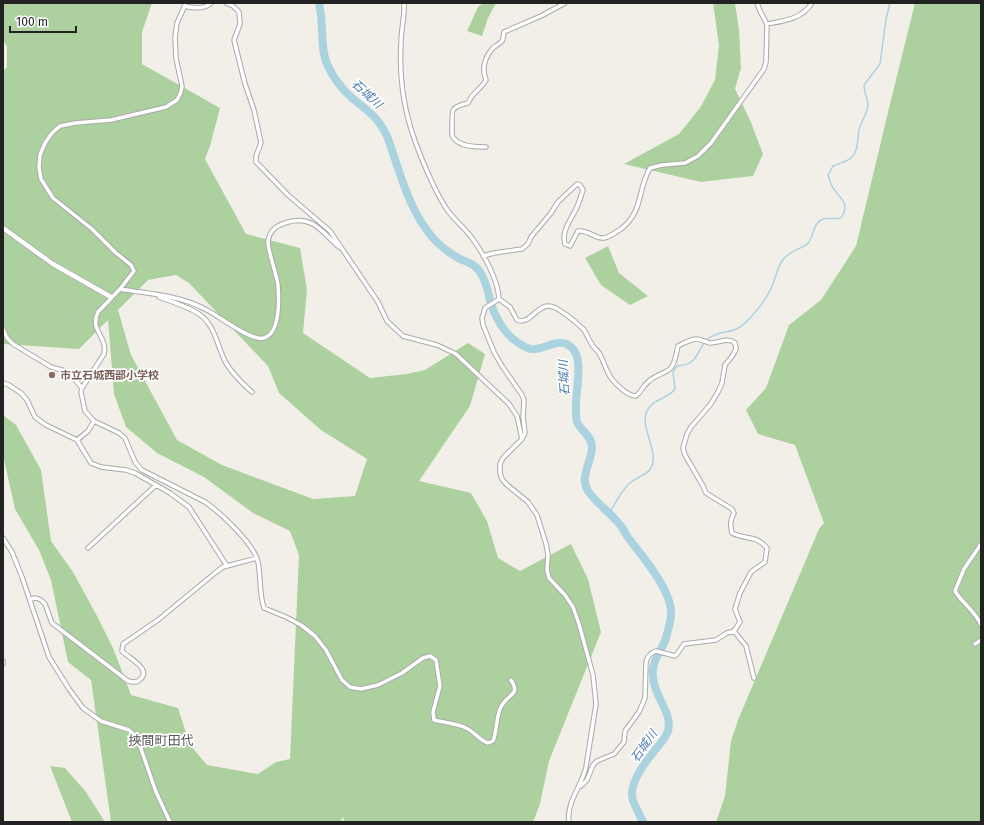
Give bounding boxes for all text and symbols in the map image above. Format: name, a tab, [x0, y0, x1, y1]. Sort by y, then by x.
scale bar	[10, 8, 76, 34]
text: 100 m	[16, 15, 48, 29]
water label: 石城川	[349, 77, 386, 113]
water label: 石城川	[556, 358, 572, 396]
place label: 市立石城西部小学校	[60, 369, 159, 382]
marker: 市立石城西部小学校	[47, 370, 57, 380]
water label: 石城川	[628, 726, 661, 765]
district label: 挾間町田代	[128, 733, 194, 748]

